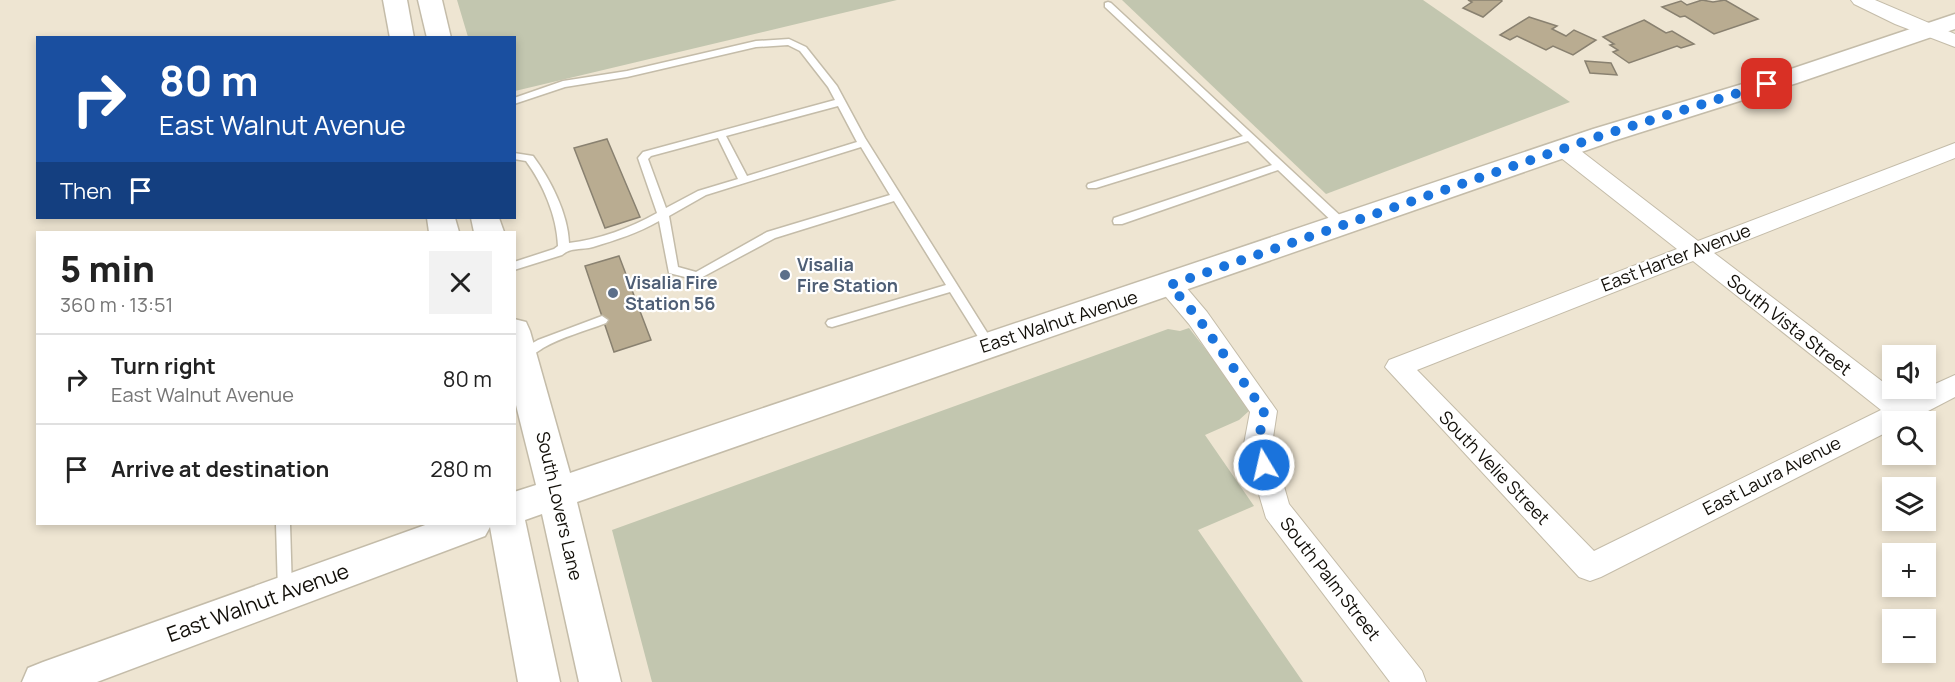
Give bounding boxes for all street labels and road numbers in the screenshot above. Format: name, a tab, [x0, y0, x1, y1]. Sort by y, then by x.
street label: East Harter Avenue	[1597, 217, 1754, 297]
street label: South Vista Street	[1722, 268, 1857, 380]
street label: East Walnut Avenue	[977, 284, 1141, 358]
street label: South Velie Street	[1434, 405, 1555, 529]
street label: South Lovers Lane	[531, 429, 589, 583]
street label: East Laura Avenue	[1698, 430, 1845, 520]
street label: South Palm Street	[1275, 512, 1387, 645]
street label: East Walnut Avenue	[163, 556, 353, 648]

